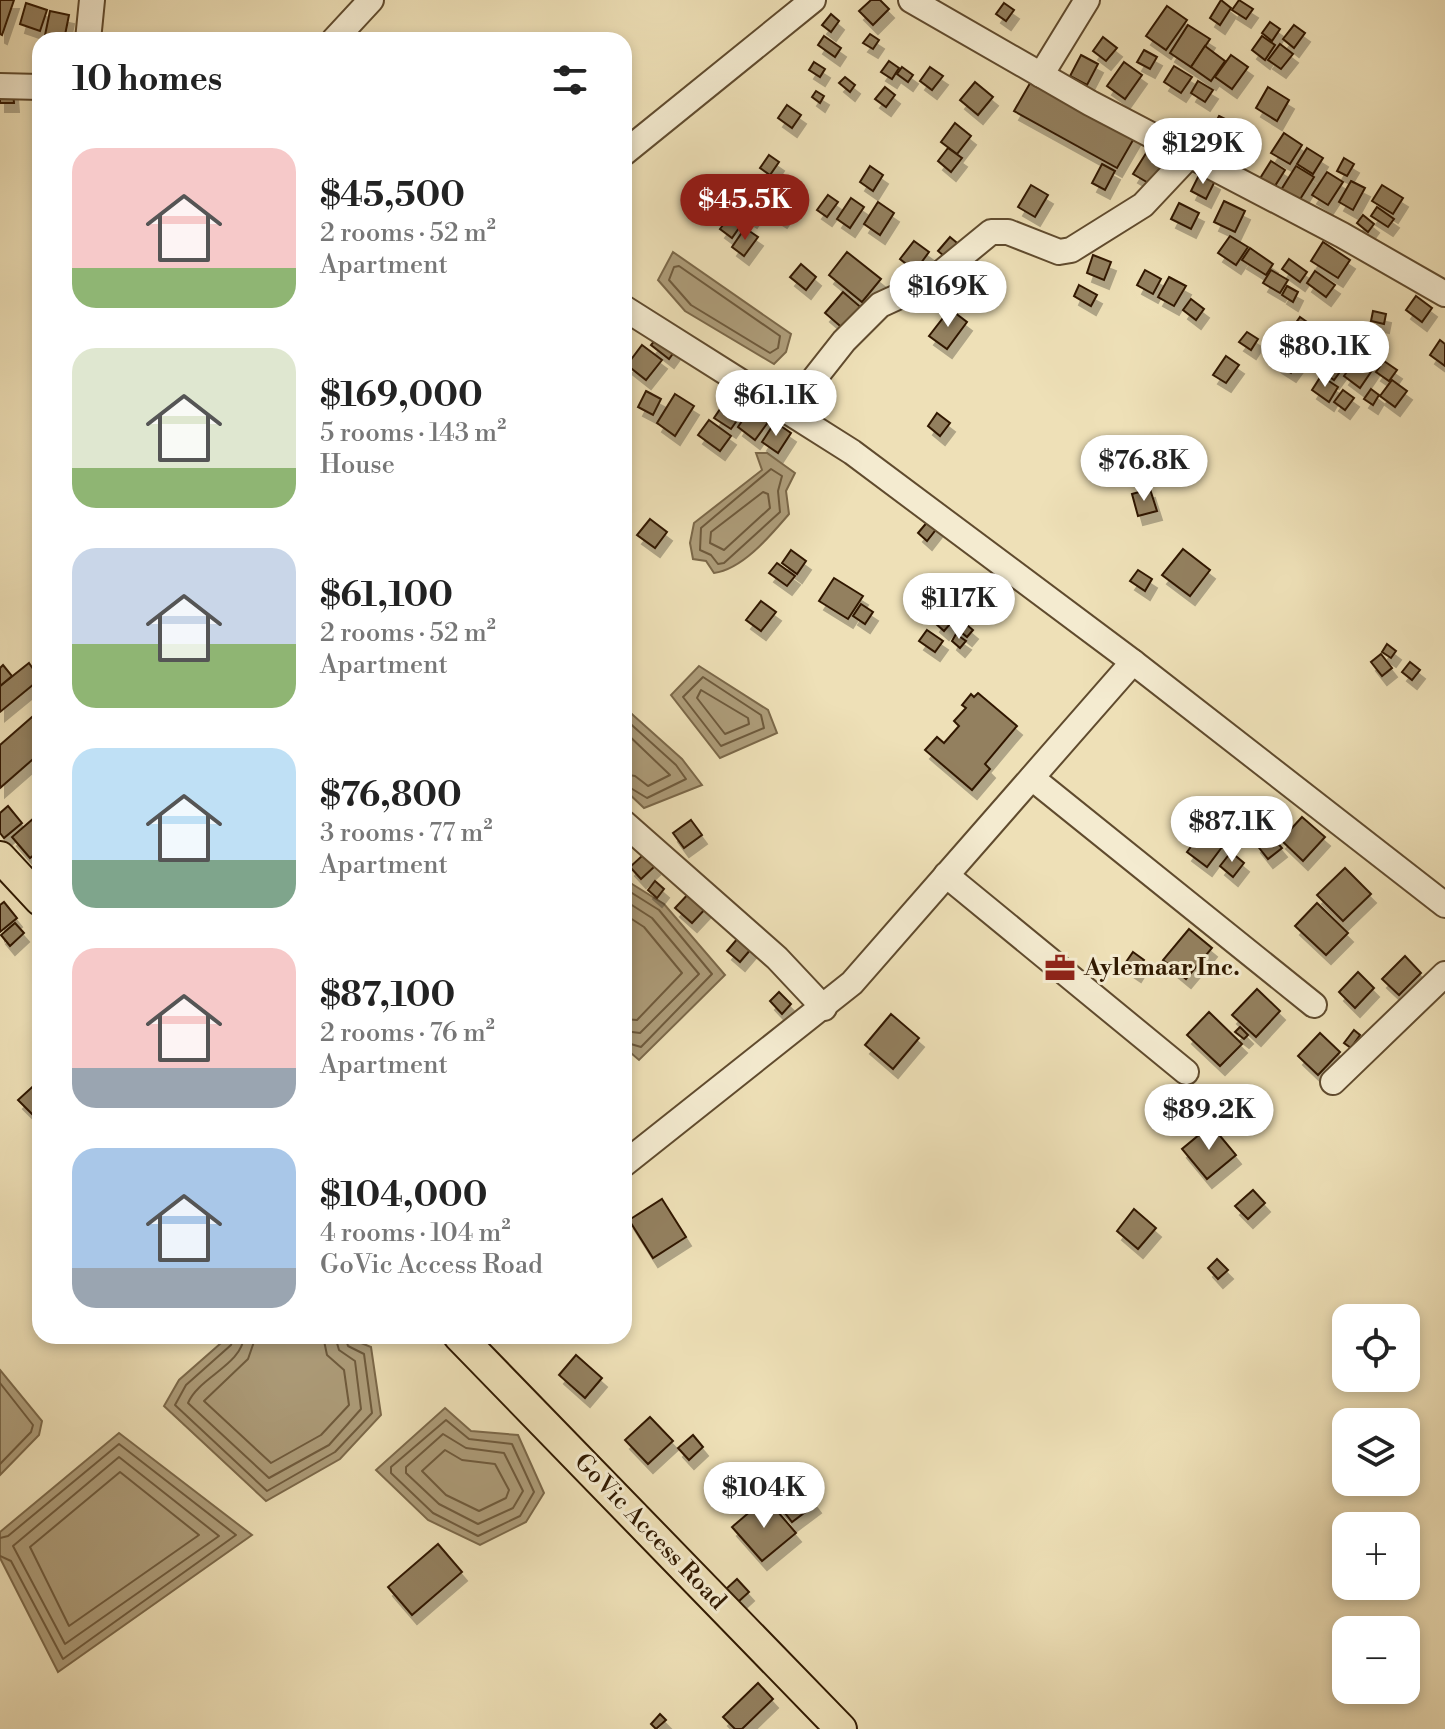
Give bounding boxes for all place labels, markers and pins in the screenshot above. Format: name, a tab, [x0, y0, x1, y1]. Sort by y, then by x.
pin: $129K	[1147, 118, 1259, 186]
pin: $45.5K	[680, 174, 810, 242]
pin: $169K	[892, 261, 1004, 329]
pin: $80.1K	[1260, 321, 1390, 389]
pin: $61.1K	[711, 370, 841, 438]
pin: $76.8K	[1079, 435, 1209, 503]
pin: $117K	[903, 573, 1015, 641]
pin: $87.1K	[1167, 796, 1297, 864]
office icon: Aylemaar Inc.	[1043, 951, 1077, 985]
place label: Aylemaar Inc.	[1083, 953, 1240, 983]
pin: $89.2K	[1144, 1084, 1274, 1152]
pin: $104K	[708, 1462, 820, 1530]

